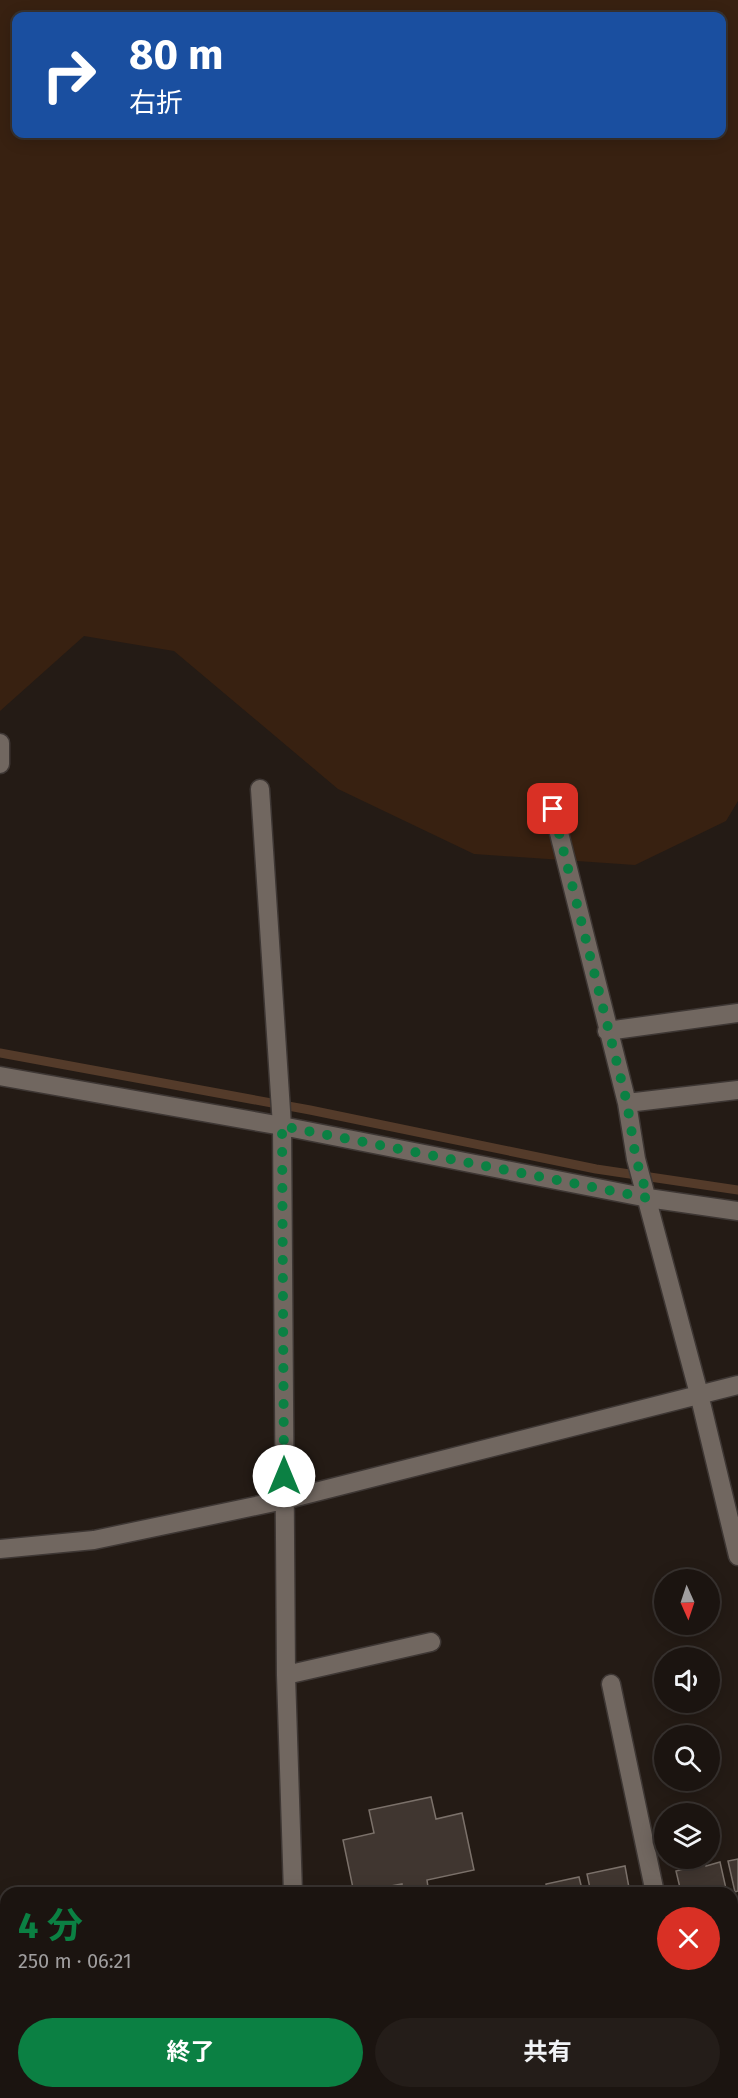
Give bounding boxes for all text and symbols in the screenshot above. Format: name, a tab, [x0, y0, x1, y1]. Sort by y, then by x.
text: 80 m	[129, 30, 223, 80]
icon: right	[30, 36, 108, 114]
text: 右折	[129, 87, 183, 119]
pin	[527, 783, 578, 834]
icon: arrive	[536, 792, 569, 825]
position arrow	[252, 1444, 316, 1508]
north arrow	[654, 1569, 720, 1635]
map controls	[654, 1569, 720, 1869]
button: sound	[654, 1647, 720, 1713]
button: search	[654, 1725, 720, 1791]
button: layers	[654, 1803, 720, 1869]
text: 4 分	[18, 1904, 83, 1948]
button: close	[657, 1907, 720, 1970]
text: 250 m · 06:21	[18, 1949, 132, 1973]
button: 終了	[18, 2018, 363, 2087]
button: 共有	[375, 2018, 720, 2087]

